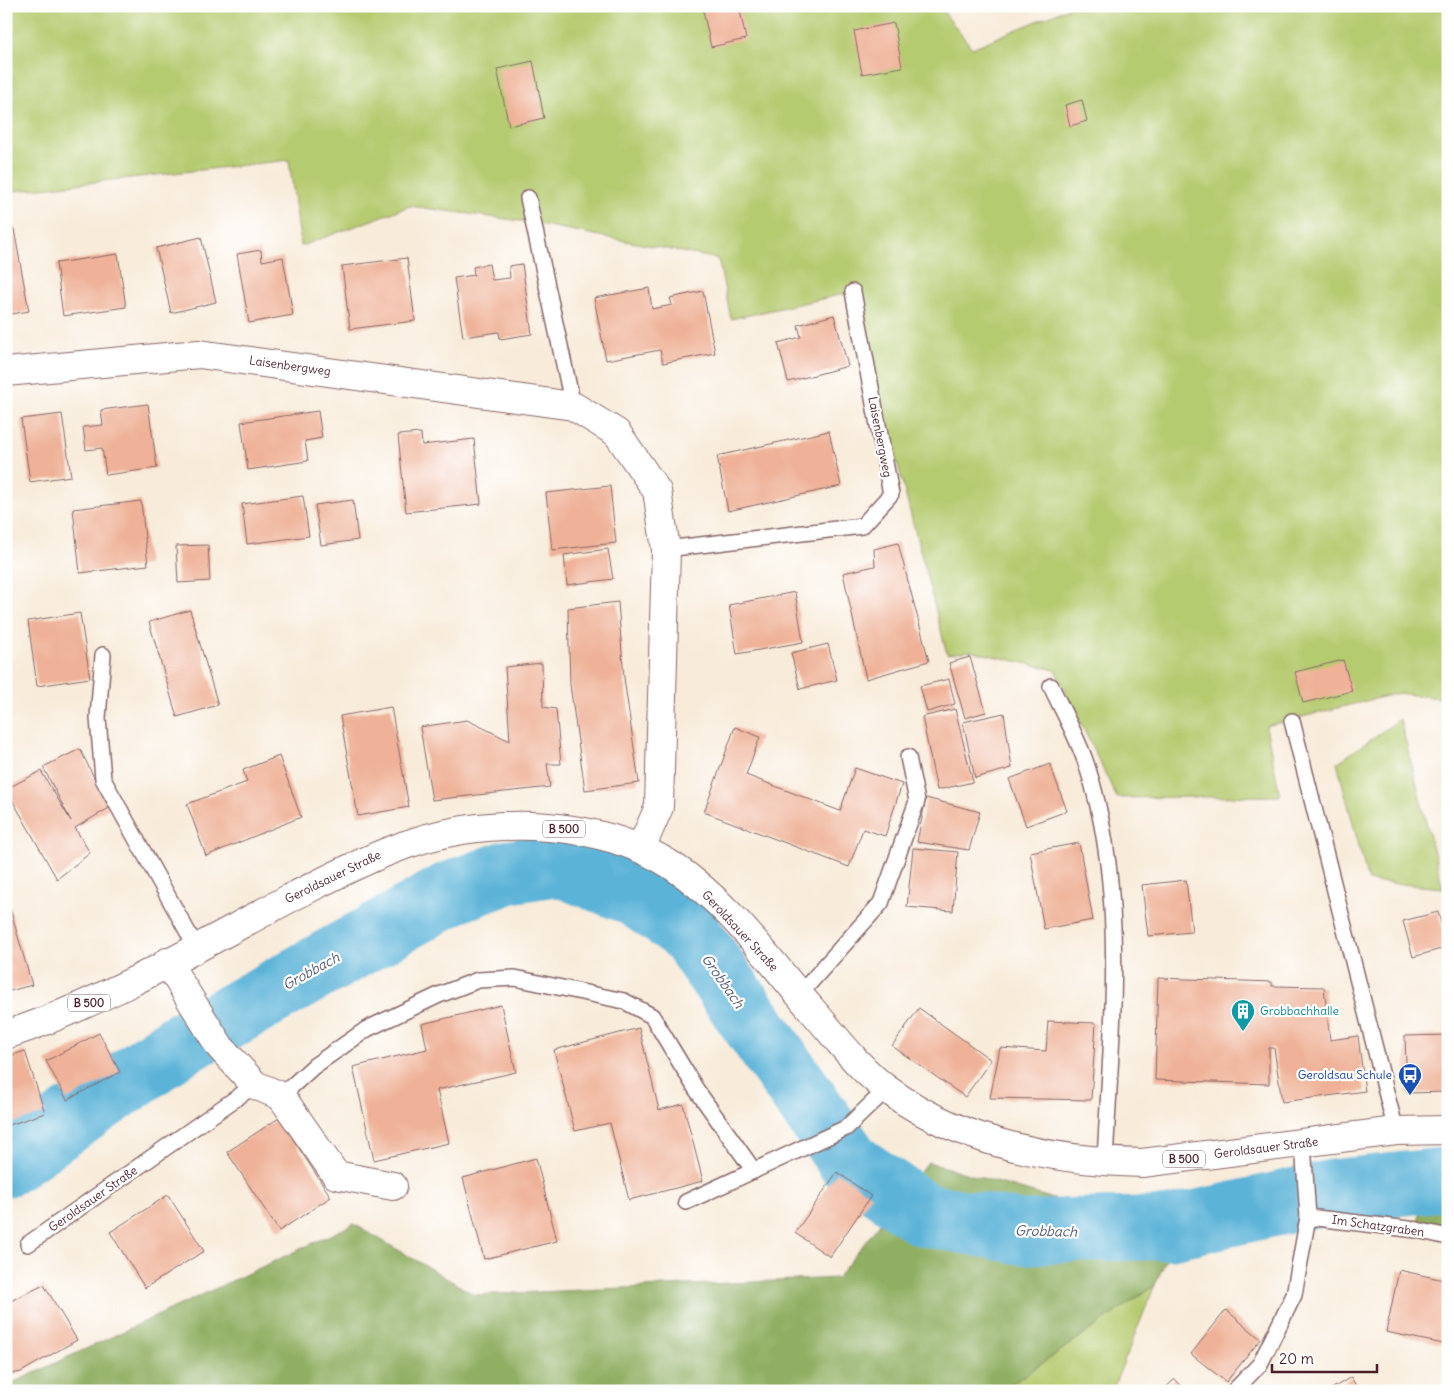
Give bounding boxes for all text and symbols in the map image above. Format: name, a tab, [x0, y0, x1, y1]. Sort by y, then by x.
street label: Laisenbergweg	[248, 352, 332, 379]
street label: Laisenbergweg	[865, 395, 896, 479]
road number: B 500	[543, 821, 585, 838]
street label: Geroldsauer Straße	[282, 847, 383, 906]
street label: Geroldsauer Straße	[699, 887, 782, 974]
water label: Grobbach	[279, 948, 343, 994]
water label: Grobbach	[698, 950, 749, 1012]
road number: B 500	[68, 994, 110, 1011]
building icon: Grobbachhalle	[1230, 998, 1256, 1032]
place label: Grobbachhalle	[1260, 1003, 1339, 1018]
bus stop icon: Geroldsau Schule	[1397, 1062, 1423, 1096]
place label: Geroldsau Schule	[1298, 1067, 1392, 1082]
street label: Geroldsauer Straße	[1213, 1134, 1319, 1161]
road number: B 500	[1163, 1150, 1205, 1168]
street label: Geroldsauer Straße	[45, 1162, 140, 1235]
street label: Im Schatzgraben	[1331, 1212, 1425, 1239]
water label: Grobbach	[1015, 1221, 1078, 1241]
scale bar	[1272, 1342, 1376, 1374]
text: 20 m	[1279, 1349, 1314, 1368]

